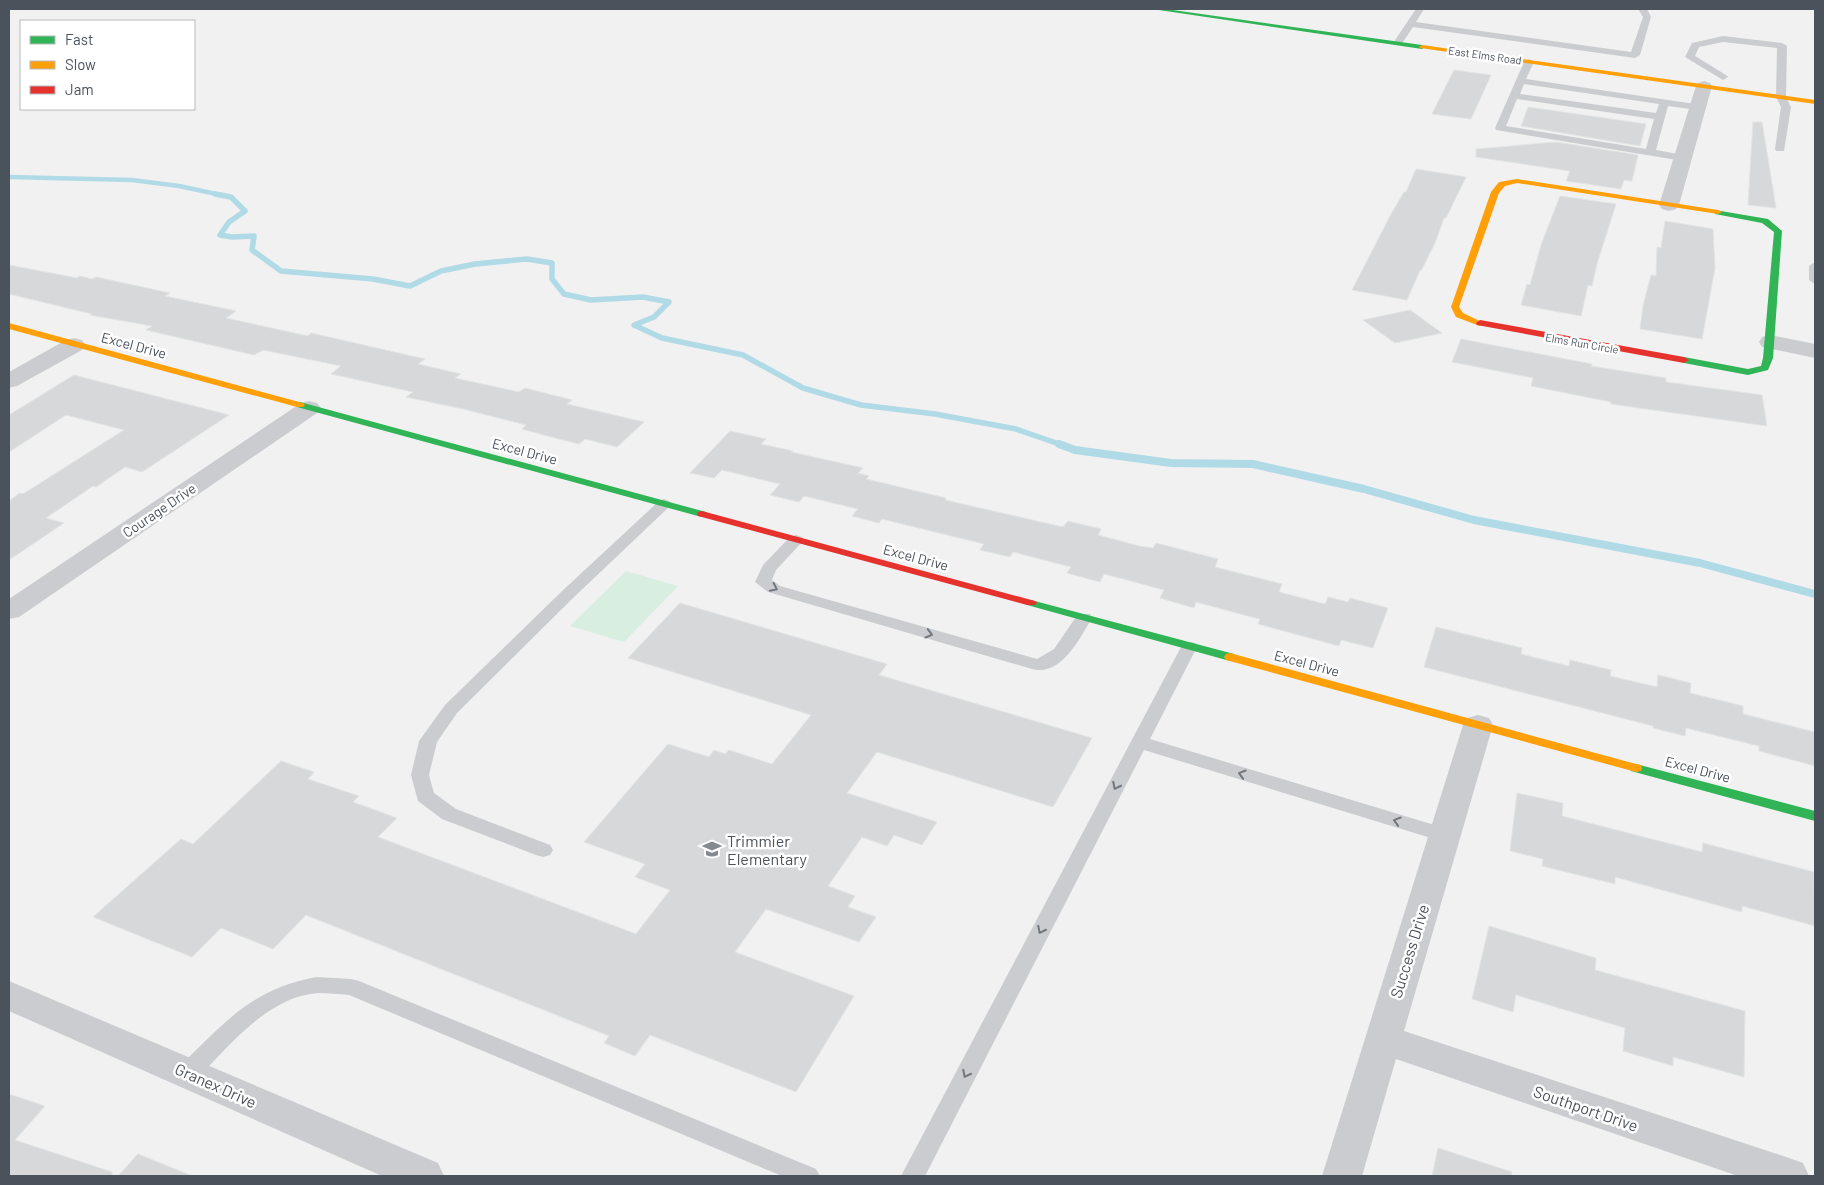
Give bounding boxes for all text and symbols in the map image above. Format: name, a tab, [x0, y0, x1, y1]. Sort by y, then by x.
legend	[20, 20, 195, 110]
text: Fast	[65, 30, 93, 48]
street label: East Elms Road	[1448, 43, 1522, 67]
text: Slow	[65, 55, 96, 73]
text: Jam	[65, 80, 94, 98]
street label: Excel Drive	[100, 328, 168, 362]
street label: Elms Run Circle	[1544, 330, 1620, 356]
street label: Excel Drive	[491, 434, 559, 468]
street label: Courage Drive	[119, 479, 199, 541]
street label: Excel Drive	[882, 540, 950, 574]
one-way arrow	[768, 582, 777, 592]
one-way arrow	[925, 628, 933, 639]
street label: Excel Drive	[1273, 646, 1341, 680]
street label: Excel Drive	[1664, 752, 1732, 786]
one-way arrow	[1238, 769, 1246, 779]
one-way arrow	[1112, 780, 1122, 789]
one-way arrow	[1393, 816, 1402, 826]
place label: Trimmier Elementary	[727, 831, 807, 868]
school or university icon: Trimmier Elementary	[701, 838, 723, 860]
street label: Success Drive	[1386, 902, 1432, 1000]
one-way arrow	[1037, 924, 1047, 933]
street label: Granex Drive	[172, 1059, 260, 1111]
one-way arrow	[962, 1069, 972, 1078]
street label: Southport Drive	[1531, 1081, 1641, 1135]

